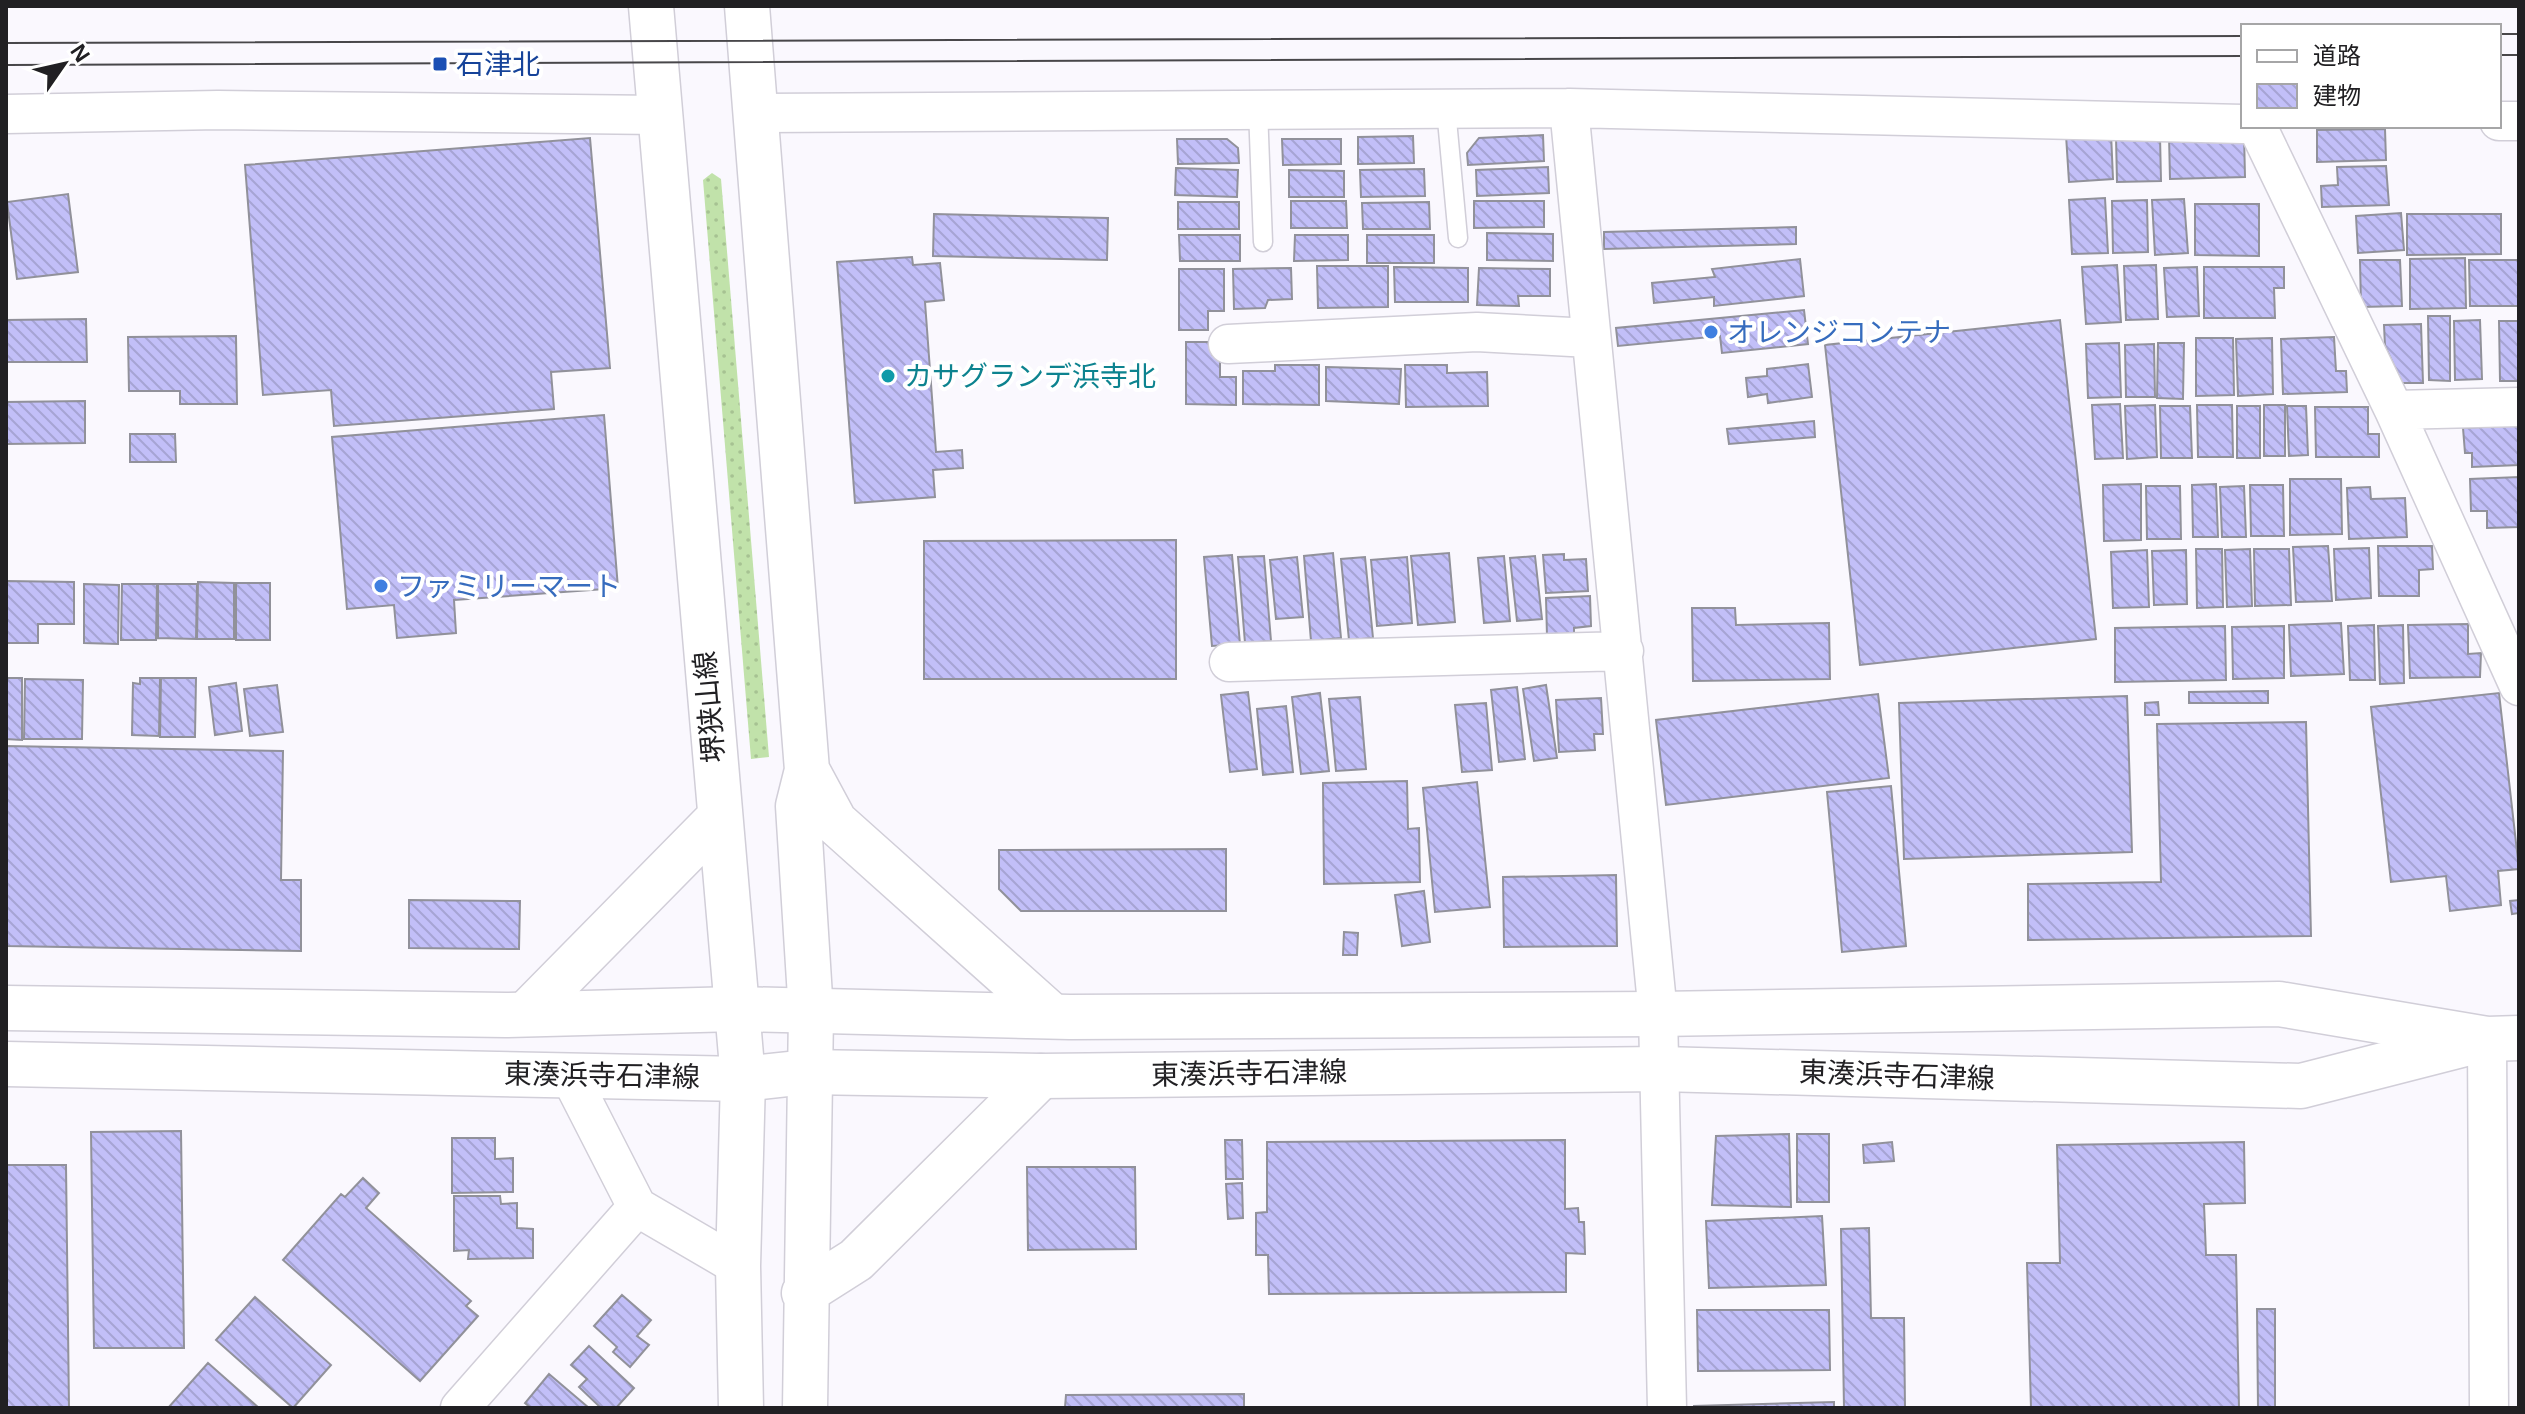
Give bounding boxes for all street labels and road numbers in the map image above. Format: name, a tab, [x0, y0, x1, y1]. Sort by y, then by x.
street label: 堺狭山線	[689, 650, 730, 764]
street label: 東湊浜寺石津線	[1151, 1056, 1347, 1091]
street label: 東湊浜寺石津線	[1798, 1057, 1995, 1094]
street label: 東湊浜寺石津線	[504, 1058, 700, 1093]

